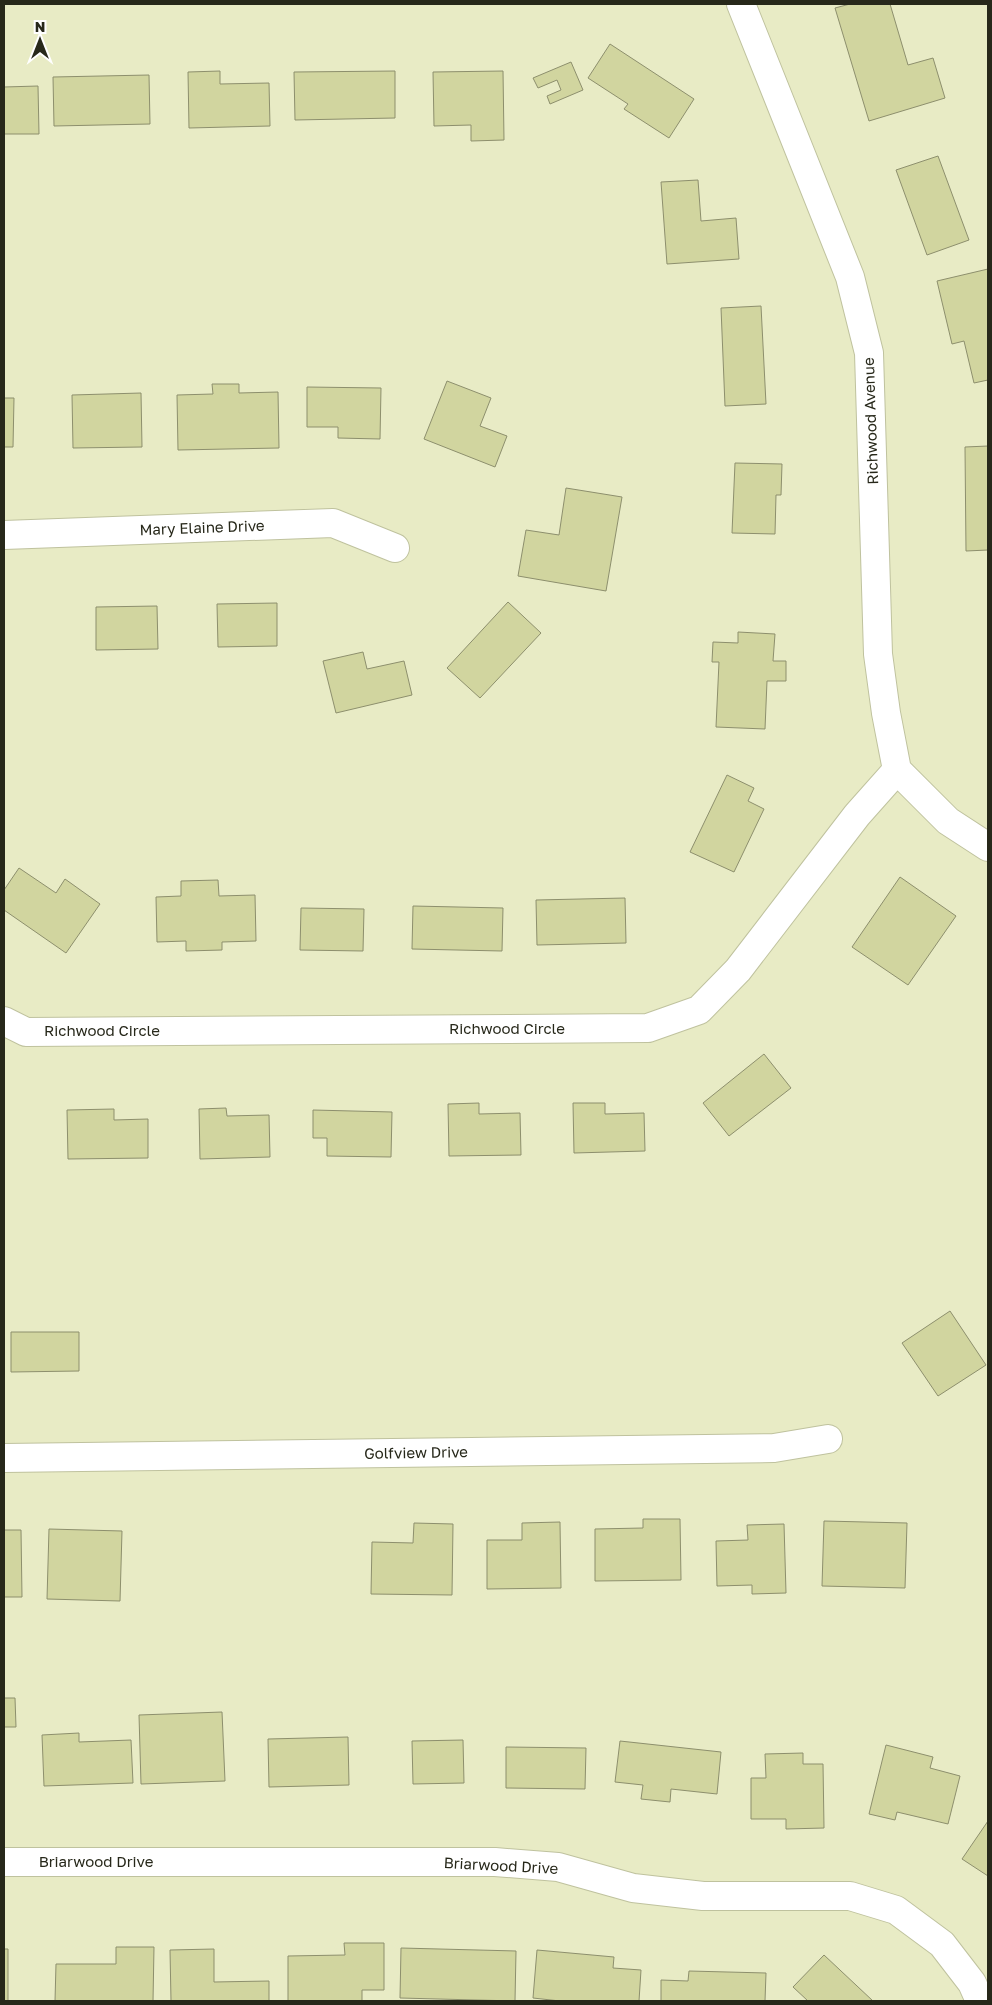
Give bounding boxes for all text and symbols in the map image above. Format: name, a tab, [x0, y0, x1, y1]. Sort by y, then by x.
north arrow	[15, 15, 65, 65]
text: N	[35, 18, 45, 35]
street label: Richwood Avenue	[859, 357, 881, 485]
street label: Mary Elaine Drive	[139, 516, 265, 538]
street label: Richwood Circle	[449, 1019, 565, 1037]
street label: Richwood Circle	[44, 1021, 160, 1039]
street label: Golfview Drive	[364, 1442, 468, 1462]
street label: Briarwood Drive	[39, 1852, 154, 1870]
street label: Briarwood Drive	[443, 1853, 559, 1877]

